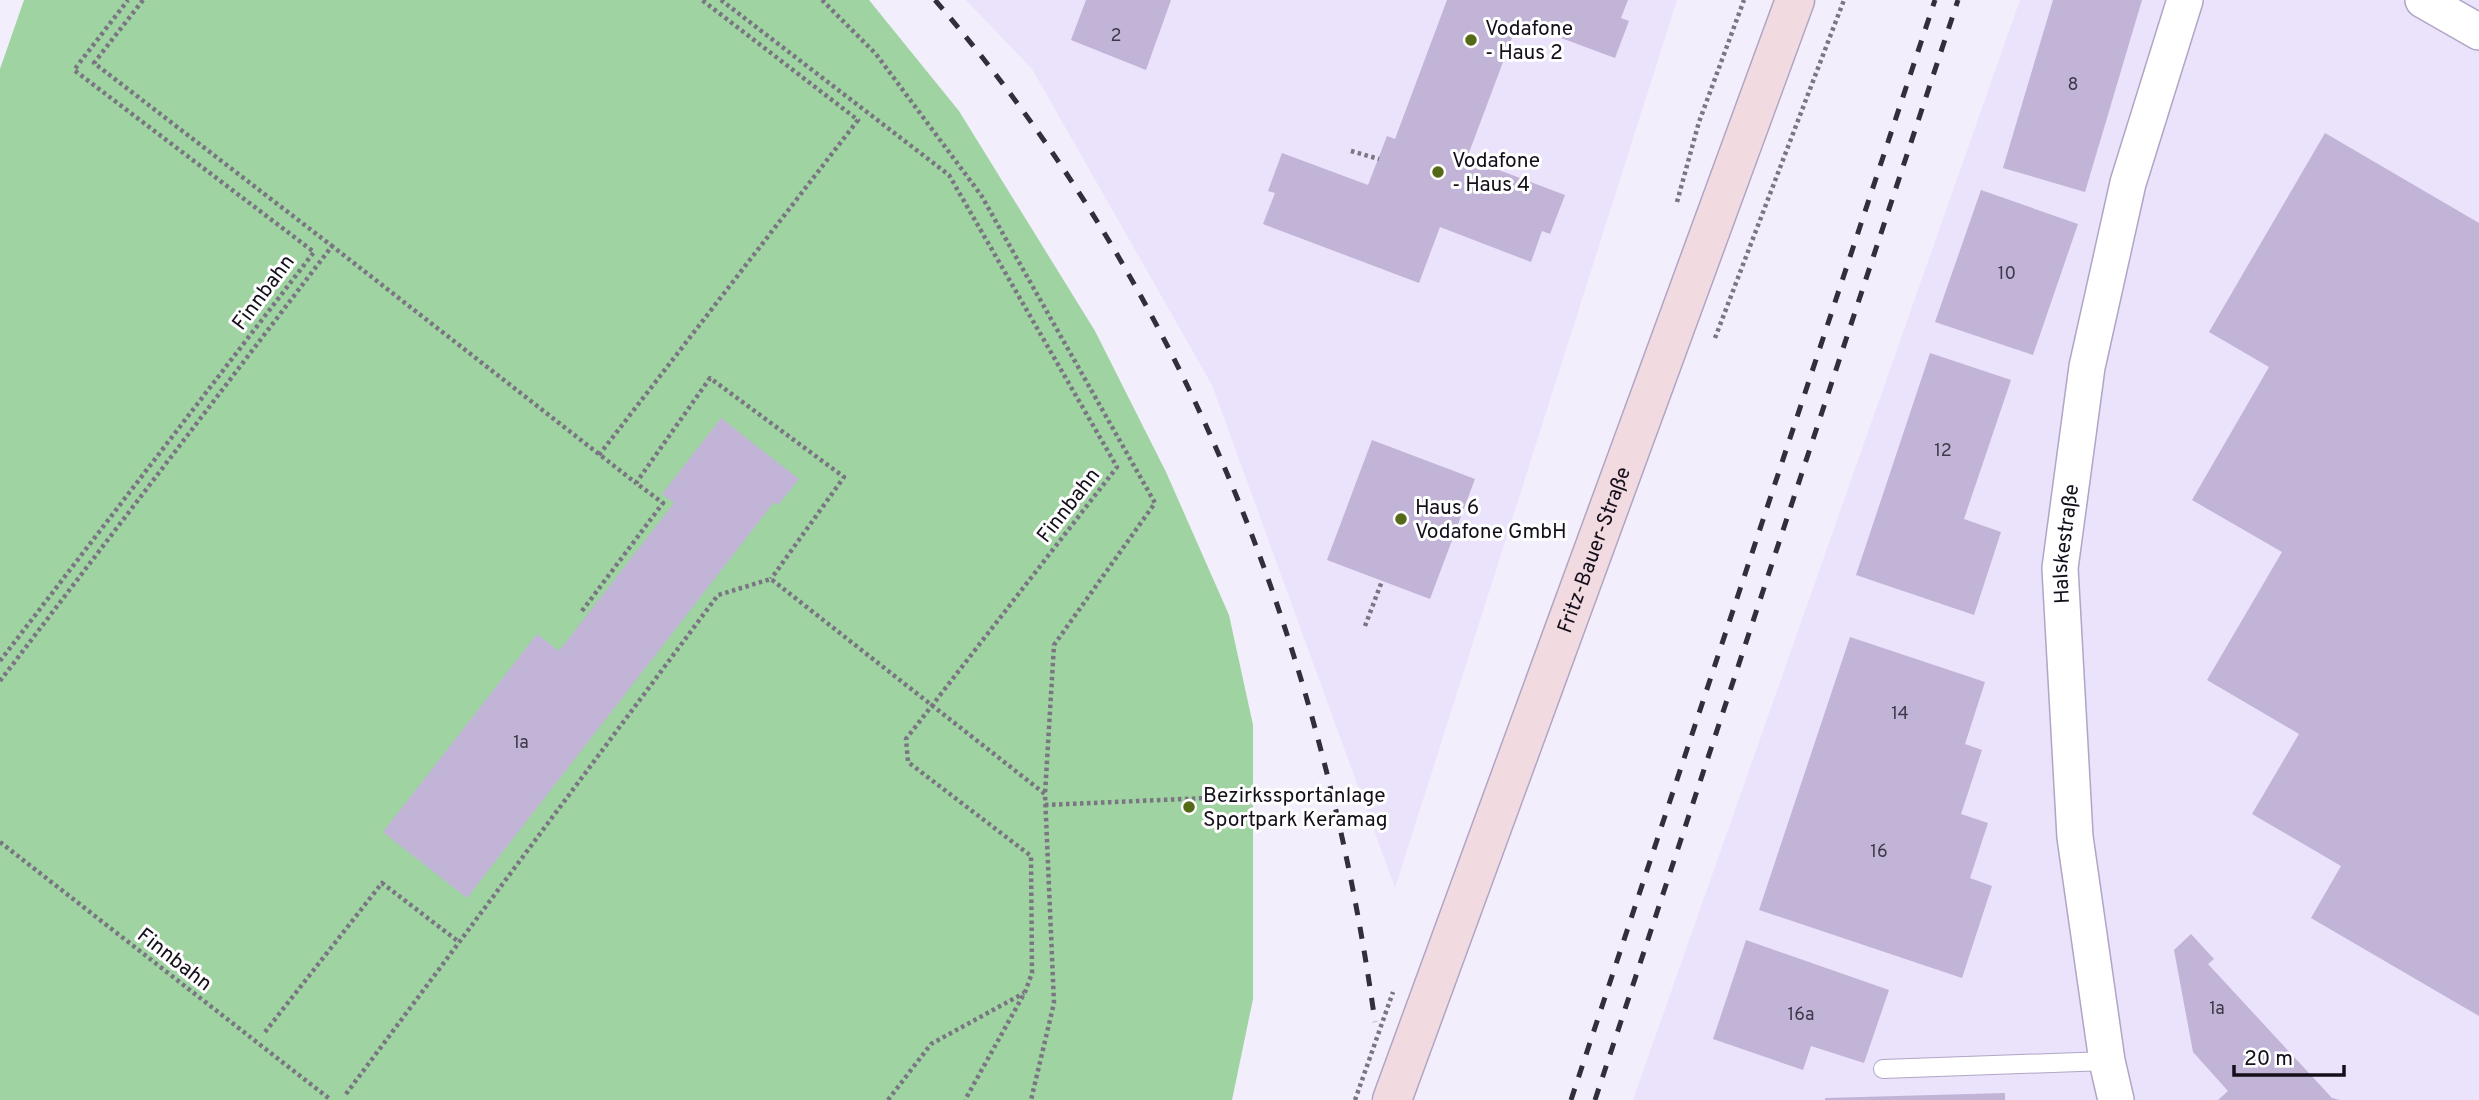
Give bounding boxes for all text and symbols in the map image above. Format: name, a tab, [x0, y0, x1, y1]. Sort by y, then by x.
place label: Vodafone - Haus 2	[1485, 16, 1573, 67]
house number: 2	[1110, 25, 1122, 48]
marker: Vodafone - Haus 2	[1463, 32, 1479, 48]
house number: 8	[2068, 74, 2079, 97]
place label: Vodafone - Haus 4	[1452, 148, 1540, 199]
marker: Vodafone - Haus 4	[1430, 164, 1446, 180]
street label: Finnbahn	[227, 250, 301, 336]
house number: 10	[1998, 263, 2016, 286]
house number: 12	[1934, 440, 1952, 463]
street label: Finnbahn	[1031, 463, 1107, 549]
street label: Fritz-Bauer-Straße	[1552, 463, 1638, 637]
street label: Halskestraße	[2048, 483, 2086, 605]
place label: Haus 6 Vodafone GmbH	[1415, 495, 1567, 546]
marker: Haus 6 Vodafone GmbH	[1393, 511, 1409, 527]
house number: 14	[1891, 703, 1909, 726]
house number: 1a	[513, 732, 529, 755]
place label: Bezirkssportanlage Sportpark Keramag	[1203, 783, 1388, 834]
marker: Bezirkssportanlage Sportpark Keramag	[1181, 799, 1197, 815]
house number: 16	[1870, 841, 1888, 864]
street label: Finnbahn	[131, 922, 217, 998]
house number: 1a	[2209, 998, 2225, 1021]
house number: 16a	[1788, 1004, 1814, 1027]
scale bar	[2234, 1034, 2344, 1078]
text: 20 m	[2244, 1046, 2293, 1073]

